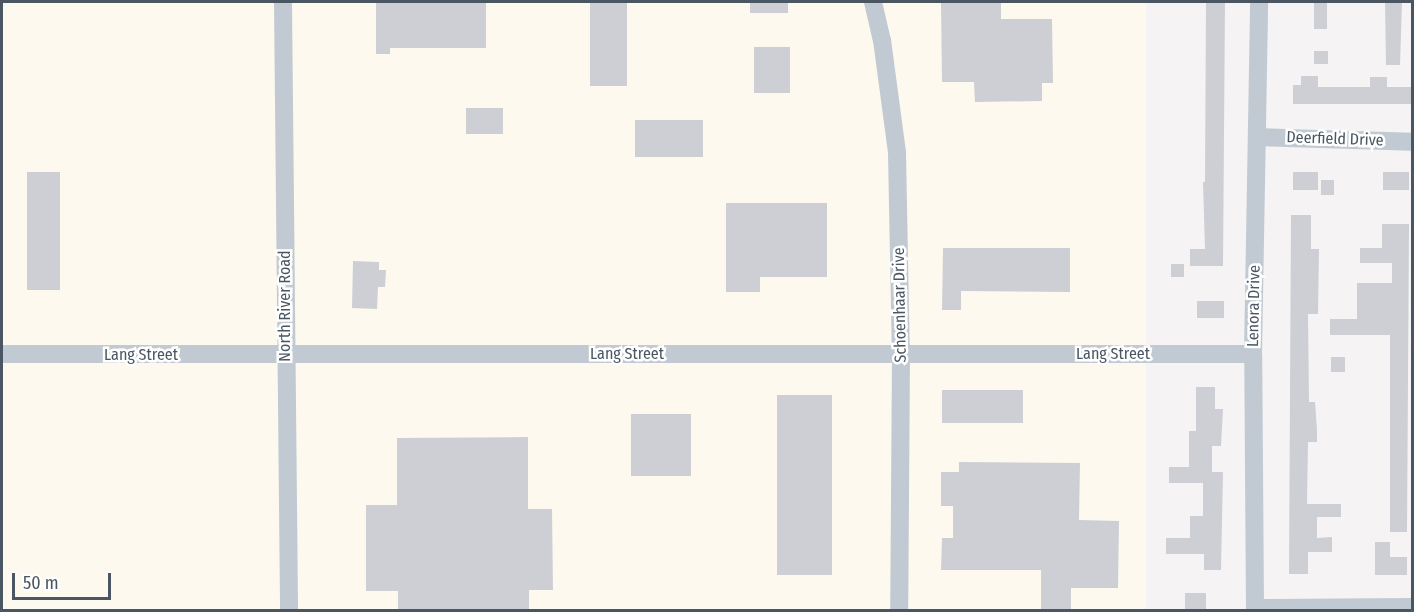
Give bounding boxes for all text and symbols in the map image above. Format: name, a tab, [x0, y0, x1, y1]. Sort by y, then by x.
street label: Deerfield Drive	[1286, 128, 1384, 150]
street label: Schoenhaar Drive	[889, 247, 911, 363]
street label: North River Road	[275, 250, 295, 362]
street label: Lenora Drive	[1244, 265, 1264, 347]
street label: Lang Street	[590, 344, 664, 364]
street label: Lang Street	[1076, 344, 1150, 364]
street label: Lang Street	[104, 345, 178, 365]
scale bar	[15, 561, 114, 599]
text: 50 m	[23, 572, 59, 594]

